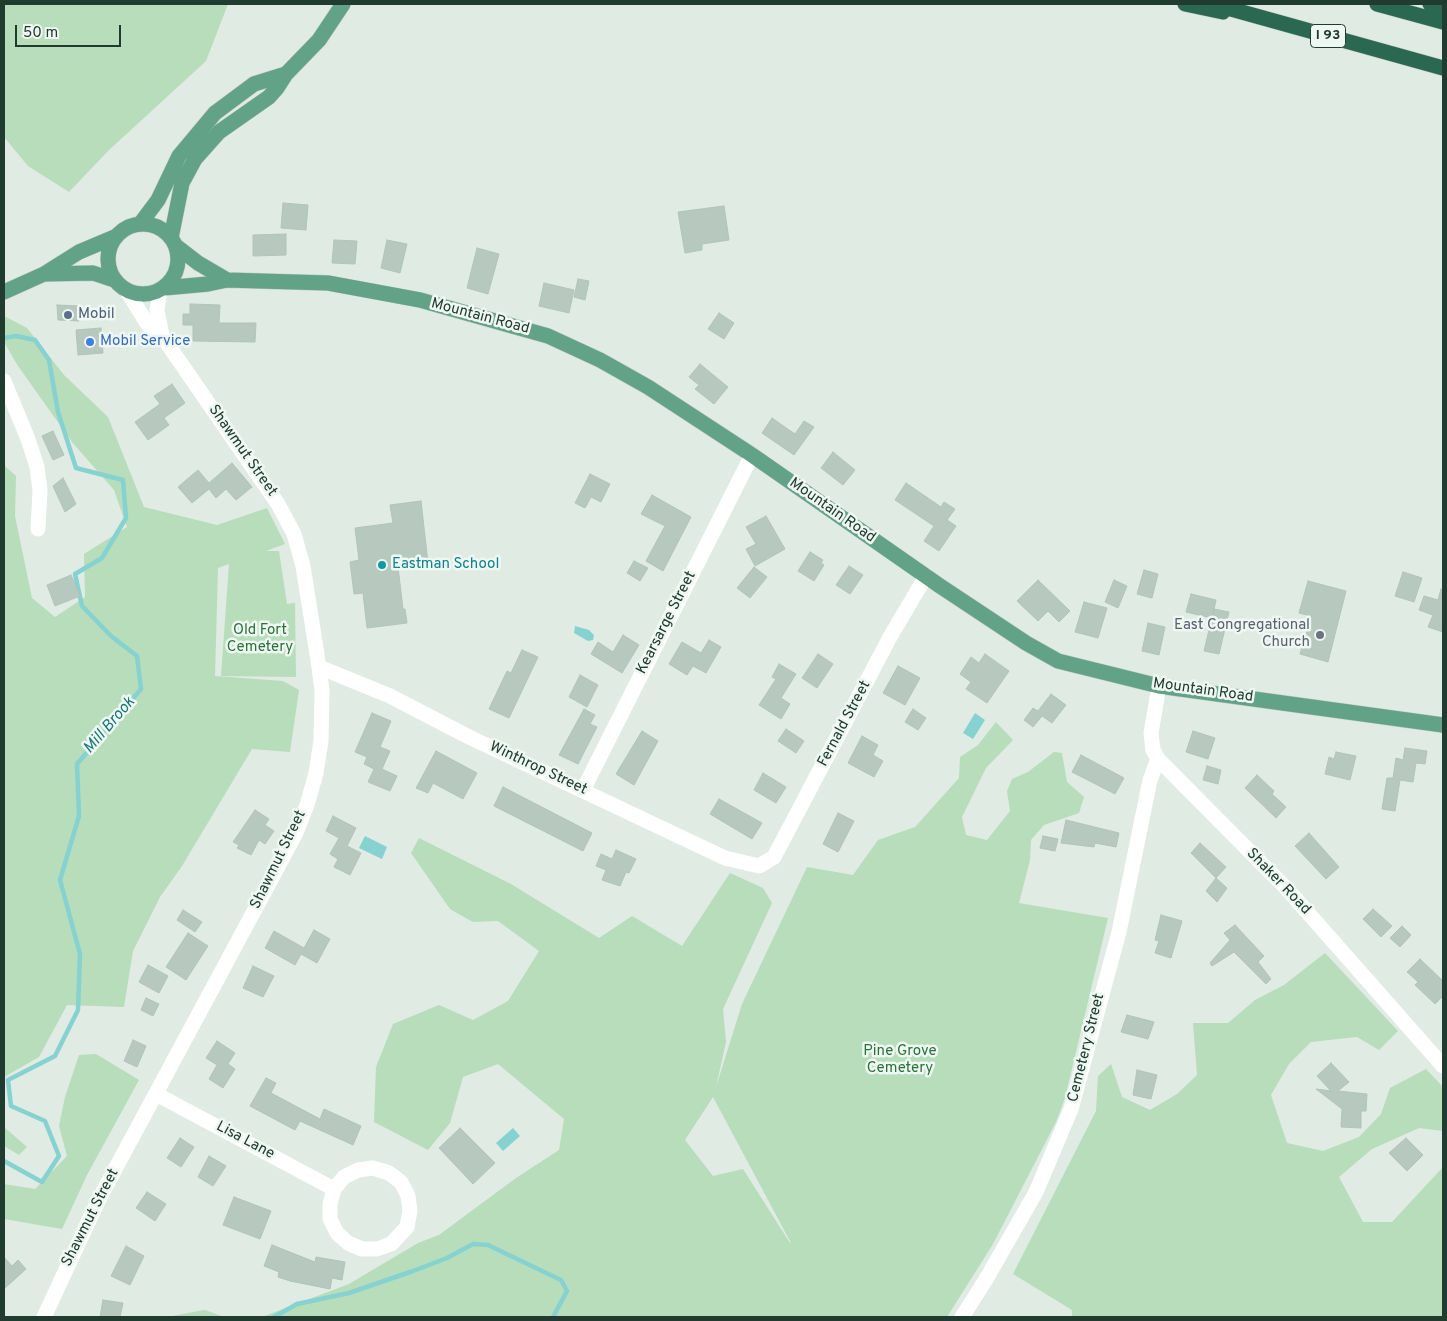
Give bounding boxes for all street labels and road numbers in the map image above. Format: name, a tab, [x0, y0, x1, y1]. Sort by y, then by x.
road number: I 93	[1310, 24, 1346, 48]
street label: Mountain Road	[429, 295, 531, 339]
street label: Shawmut Street	[204, 402, 280, 500]
street label: Mountain Road	[785, 475, 879, 547]
street label: Kearsarge Street	[633, 569, 701, 677]
street label: Mountain Road	[1152, 675, 1254, 707]
street label: Fernald Street	[815, 678, 875, 770]
street label: Winthrop Street	[486, 739, 590, 799]
street label: Shawmut Street	[247, 808, 311, 912]
street label: Shaker Road	[1242, 845, 1314, 919]
street label: Cemetery Street	[1065, 992, 1109, 1104]
street label: Lisa Lane	[213, 1118, 277, 1164]
street label: Shawmut Street	[59, 1166, 123, 1270]

